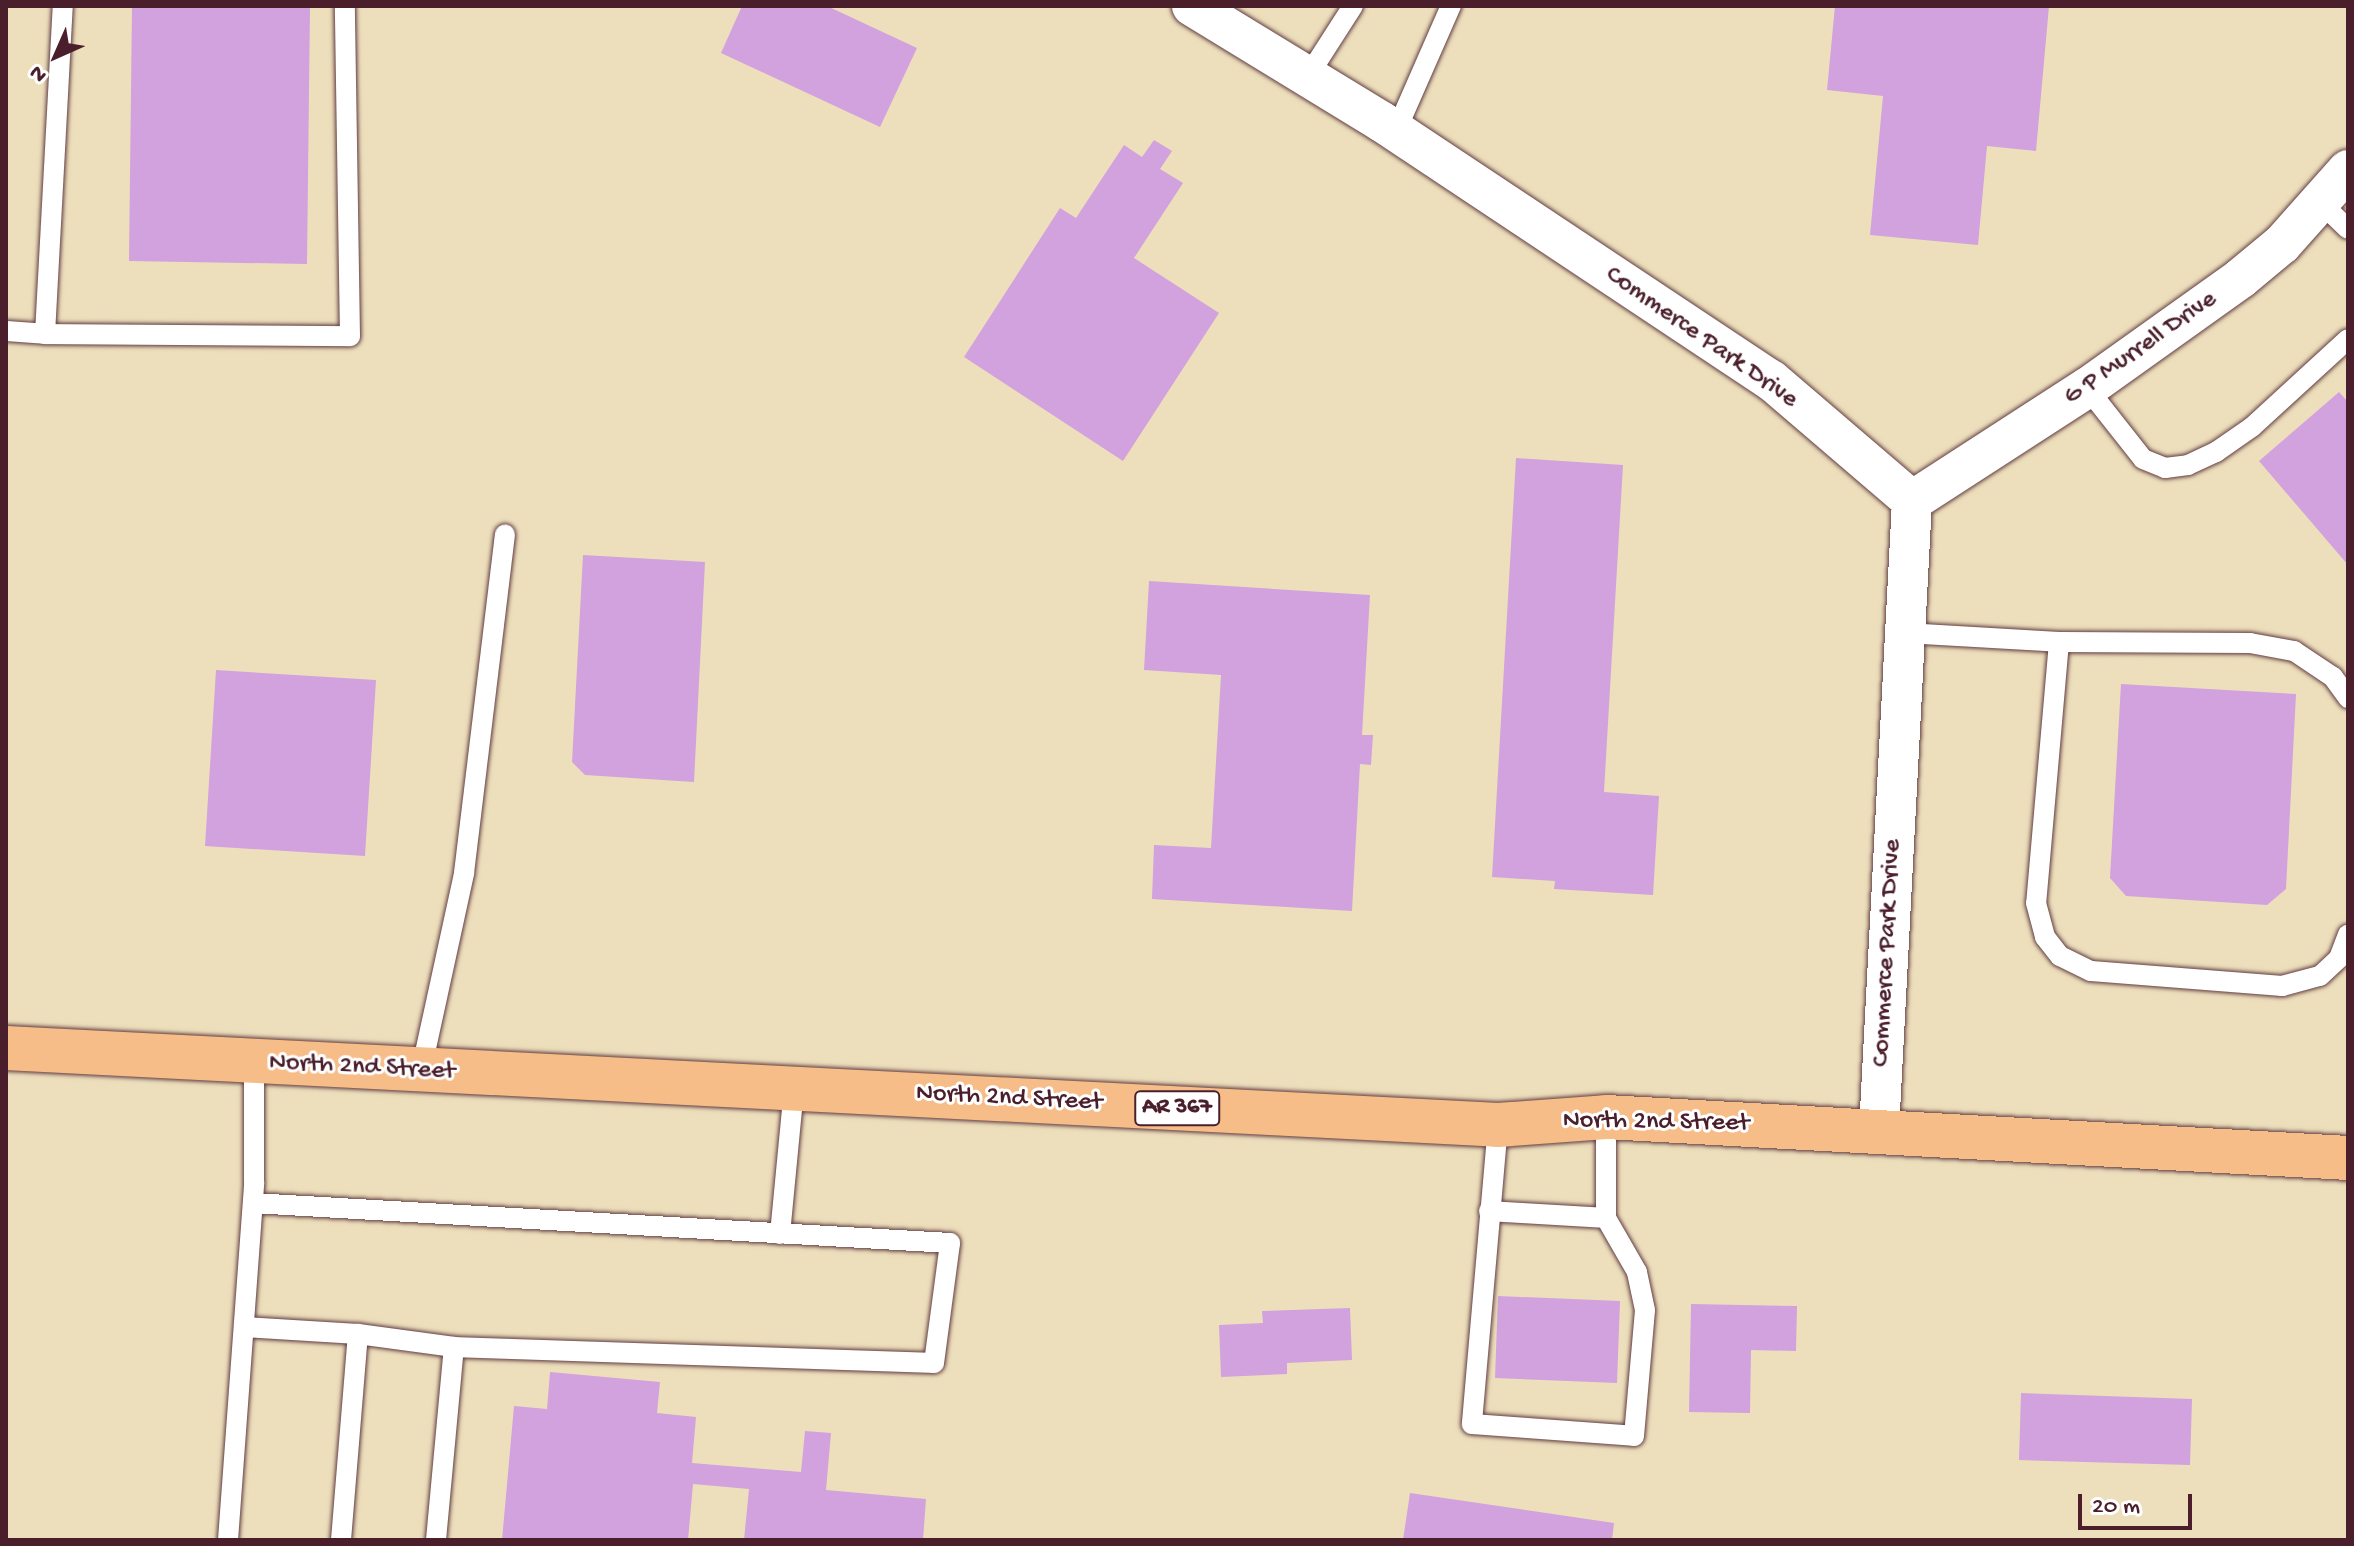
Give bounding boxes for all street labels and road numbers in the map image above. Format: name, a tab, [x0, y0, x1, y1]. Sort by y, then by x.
street label: Commerce Park Drive	[1599, 260, 1803, 416]
street label: G P Murrell Drive	[2059, 285, 2223, 413]
street label: Commerce Park Drive	[1866, 838, 1910, 1068]
street label: North 2nd Street	[268, 1048, 456, 1088]
street label: North 2nd Street	[915, 1079, 1103, 1119]
road number: AR 367	[1133, 1088, 1221, 1128]
street label: North 2nd Street	[1563, 1106, 1749, 1140]

